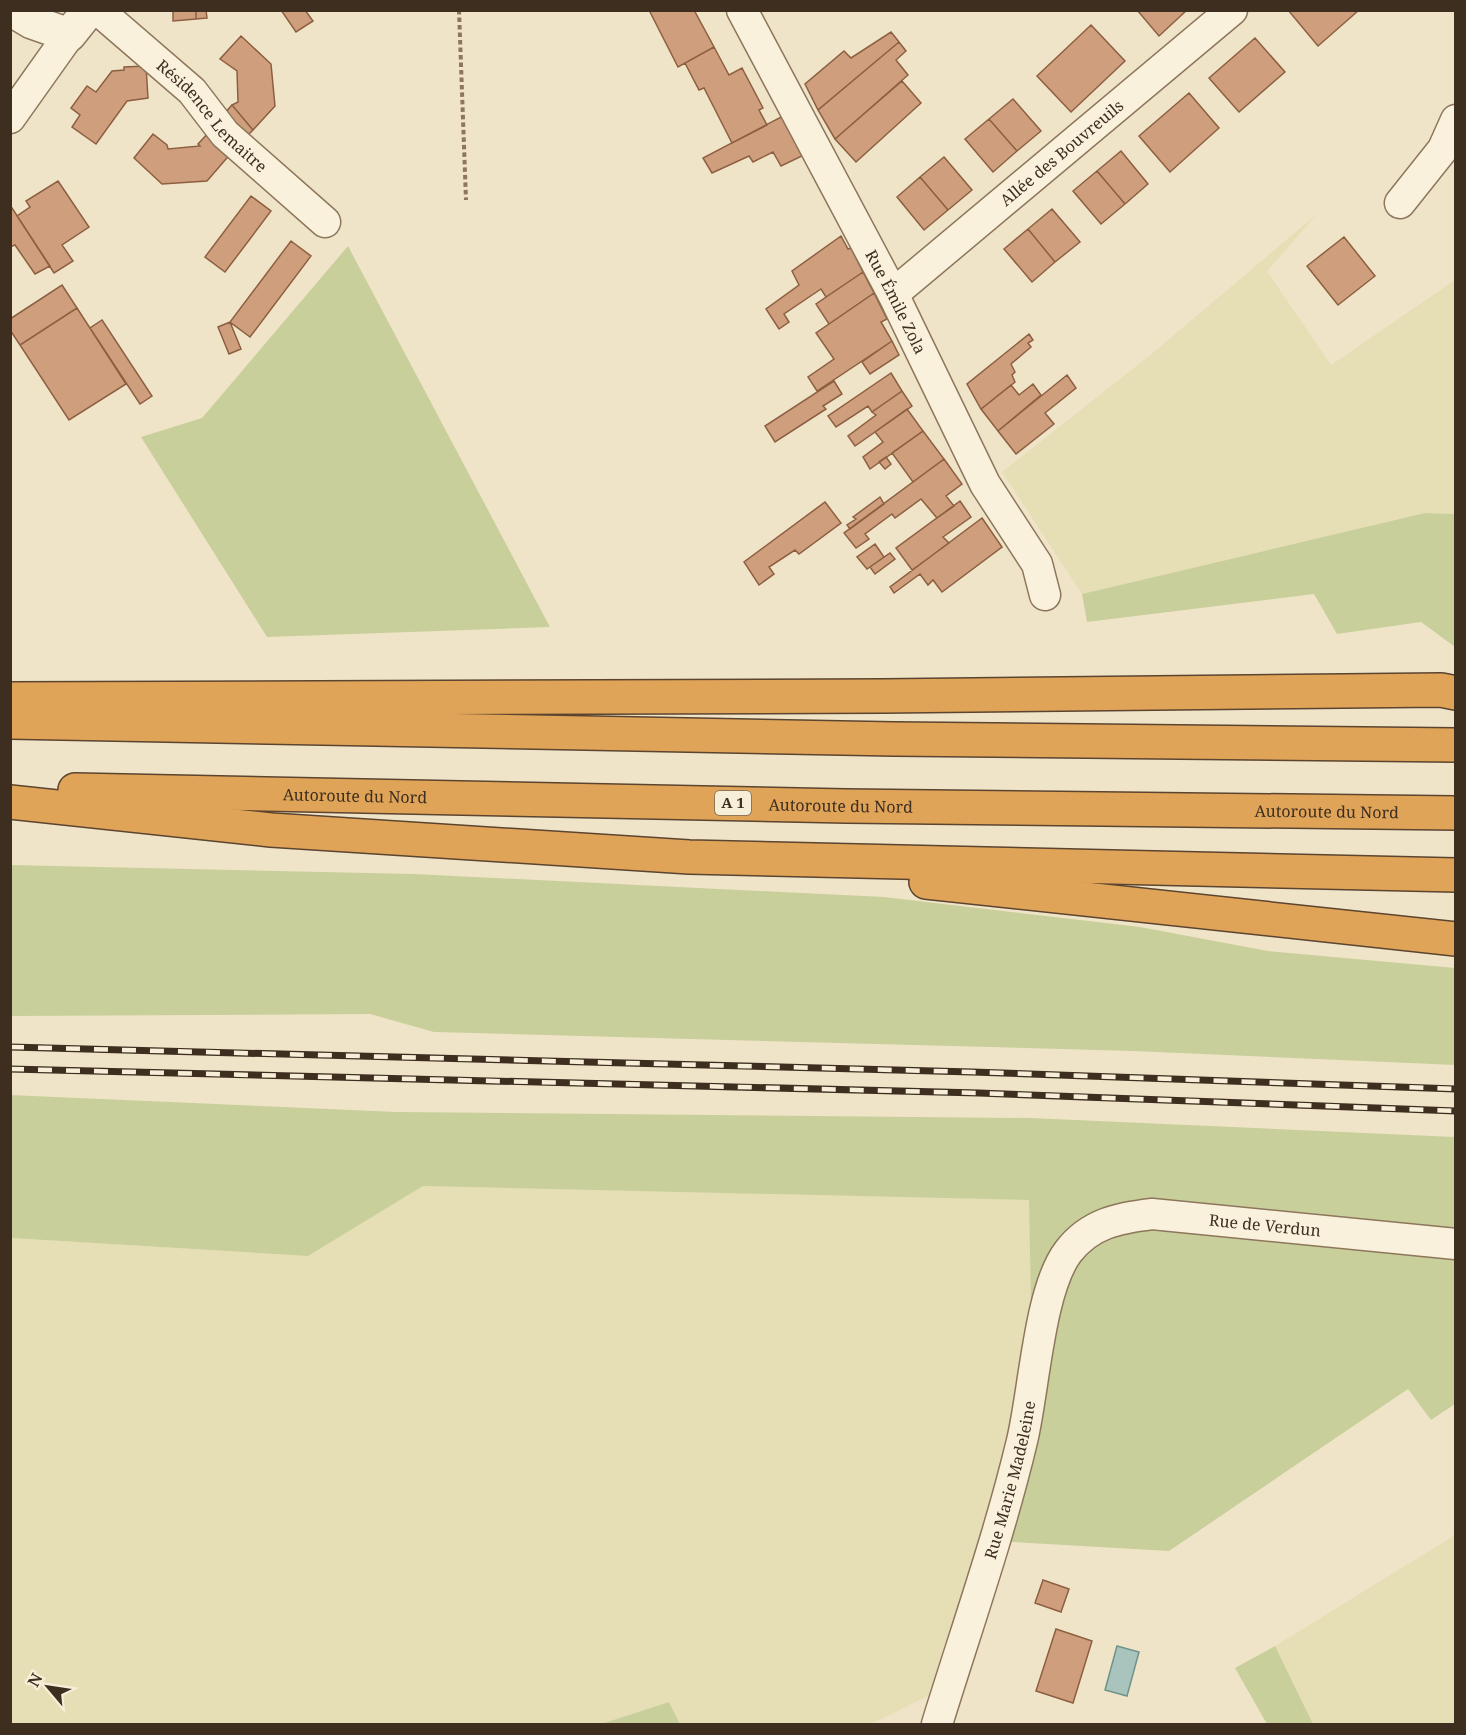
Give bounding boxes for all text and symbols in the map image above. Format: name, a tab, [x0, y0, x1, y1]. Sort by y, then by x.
street label: Résidence Lemaitre	[152, 54, 272, 177]
street label: Allée des Bouvreuils	[995, 95, 1128, 211]
street label: Rue Émile Zola	[860, 246, 931, 358]
street label: Autoroute du Nord	[283, 783, 427, 808]
road number: A 1	[715, 791, 751, 815]
street label: Autoroute du Nord	[768, 793, 913, 818]
street label: Autoroute du Nord	[1255, 800, 1399, 823]
street label: Rue de Verdun	[1208, 1209, 1322, 1242]
street label: Rue Marie Madeleine	[979, 1399, 1040, 1562]
north arrow	[18, 1657, 78, 1717]
text: N	[22, 1669, 48, 1691]

